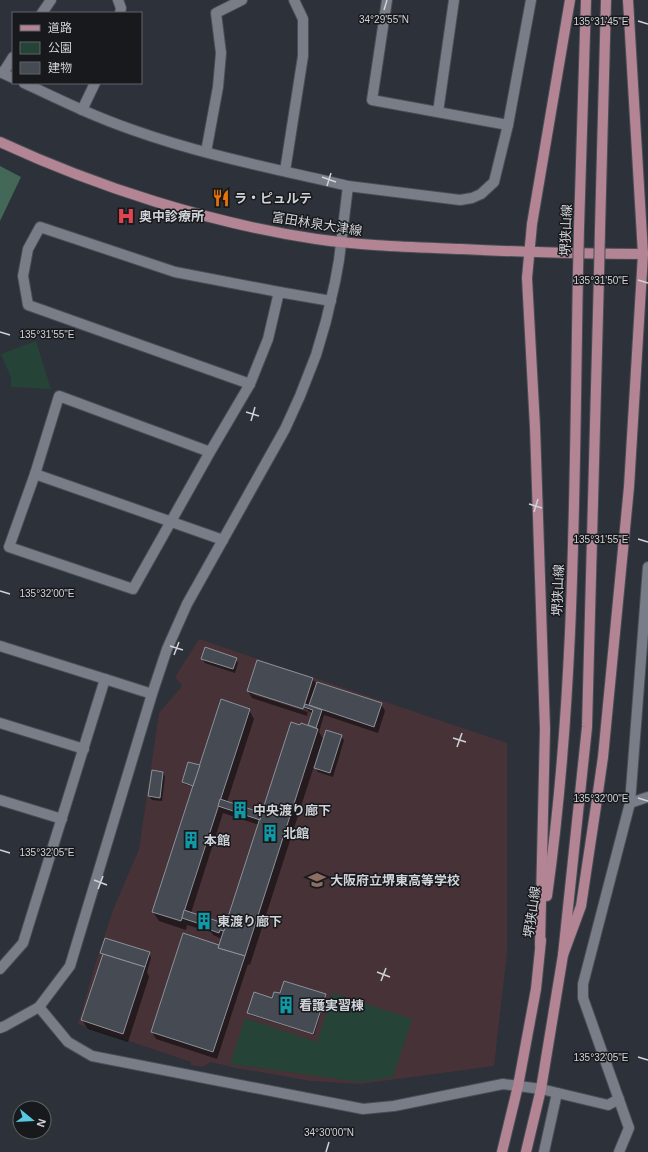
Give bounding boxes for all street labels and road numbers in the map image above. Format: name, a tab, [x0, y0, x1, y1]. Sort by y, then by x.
street label: 堺狭山線	[558, 204, 574, 256]
street label: 富田林泉大津線	[271, 209, 363, 239]
street label: 堺狭山線	[550, 564, 566, 616]
street label: 堺狭山線	[521, 885, 543, 939]

